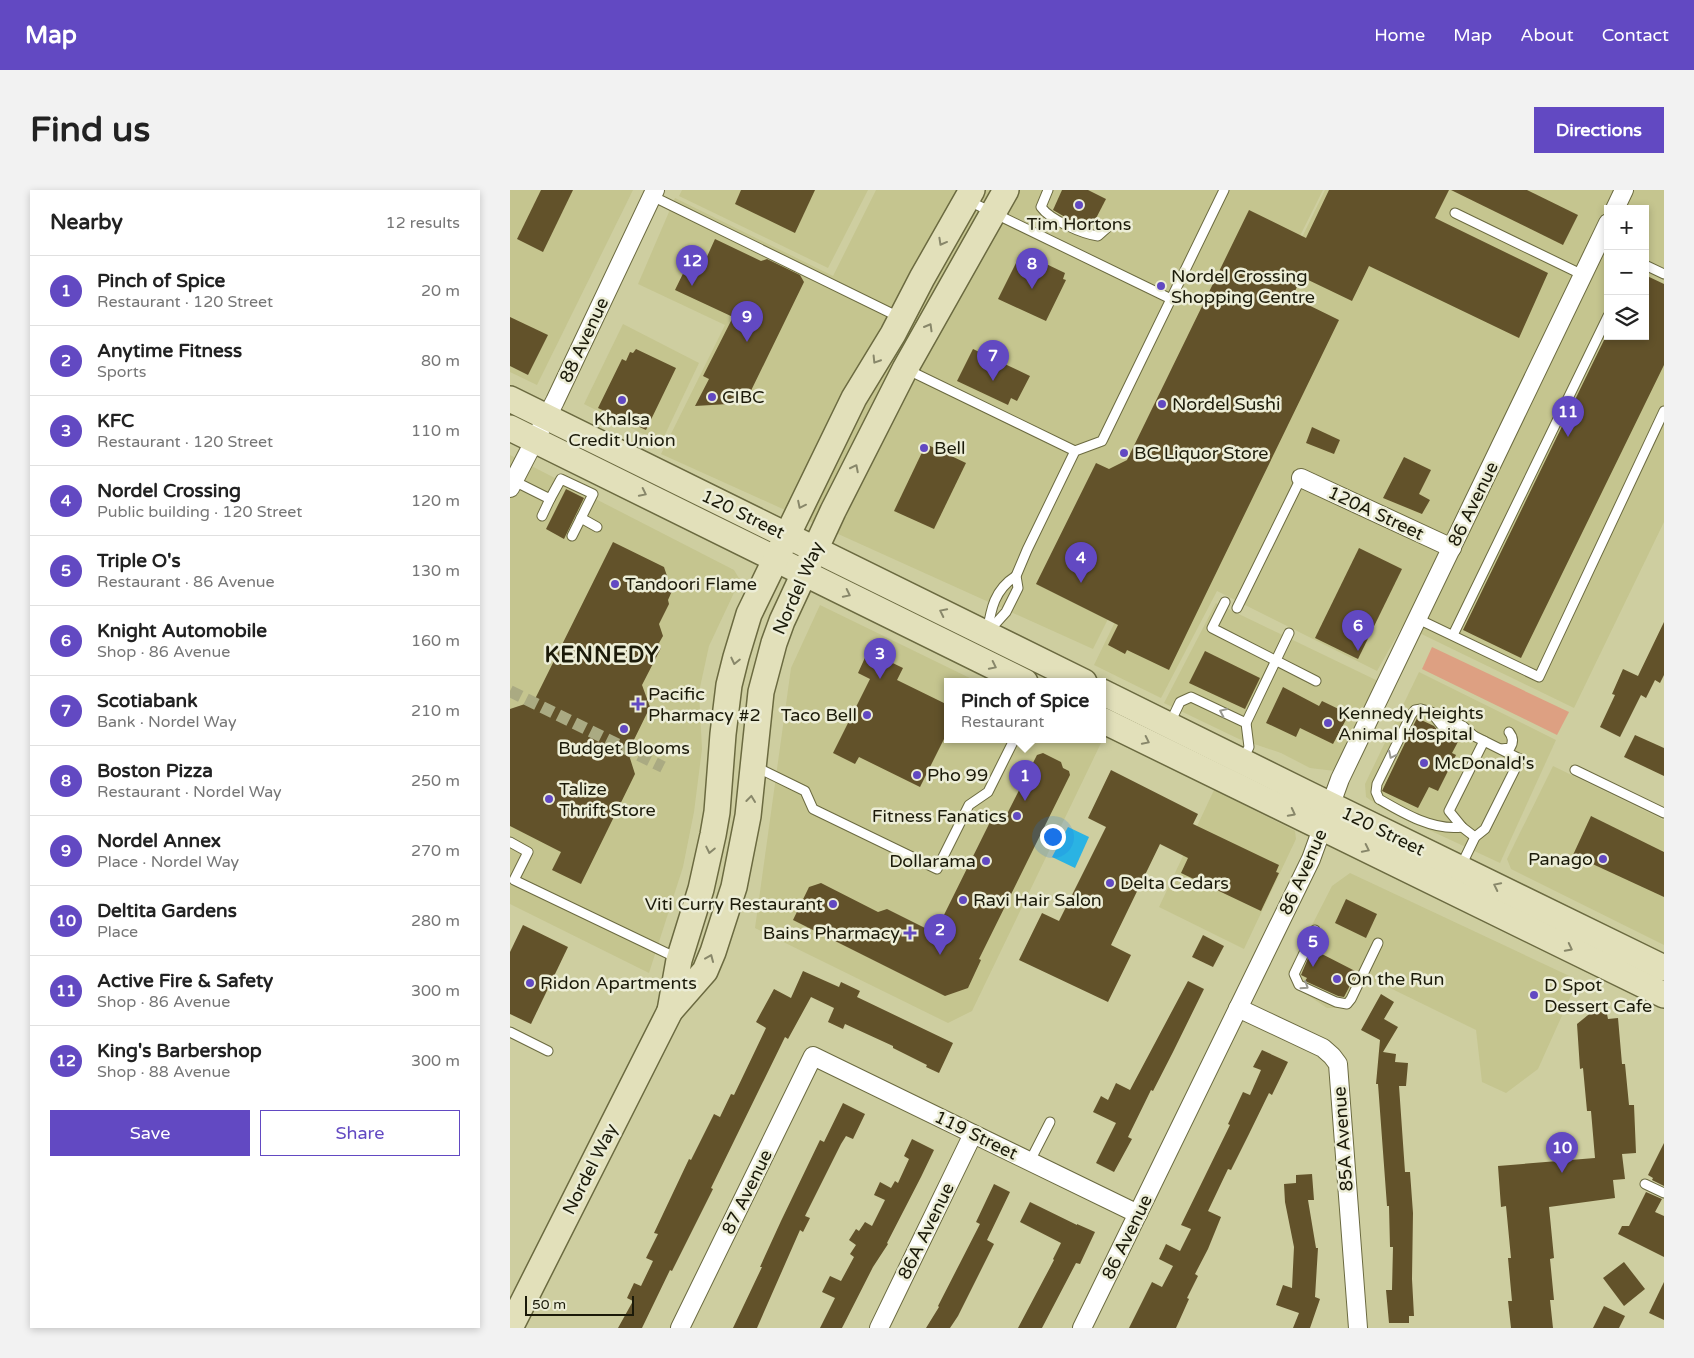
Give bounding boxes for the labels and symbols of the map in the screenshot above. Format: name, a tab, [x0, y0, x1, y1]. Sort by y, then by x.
marker: Tim Hortons	[1073, 199, 1085, 211]
place label: Tim Hortons	[1027, 213, 1131, 235]
one-way arrow	[939, 237, 949, 246]
pin: 12	[676, 245, 708, 286]
pin: 8	[1016, 248, 1048, 289]
place label: Nordel Crossing Shopping Centre	[1171, 265, 1315, 308]
marker: Nordel Crossing Shopping Centre	[1155, 280, 1167, 292]
street label: 88 Avenue	[555, 294, 613, 386]
pin: 9	[731, 301, 763, 342]
one-way arrow	[923, 323, 933, 332]
pin: 7	[977, 340, 1009, 381]
one-way arrow	[872, 355, 882, 364]
place label: CIBC	[722, 386, 765, 408]
marker: CIBC	[706, 391, 718, 403]
place label: Nordel Sushi	[1172, 393, 1280, 415]
marker: Khalsa Credit Union	[616, 394, 628, 406]
pin: 11	[1552, 396, 1584, 437]
marker: Nordel Sushi	[1156, 398, 1168, 410]
place label: Khalsa Credit Union	[568, 408, 676, 451]
place label: Bell	[934, 437, 966, 459]
marker: Bell	[918, 442, 930, 454]
place label: BC Liquor Store	[1134, 442, 1269, 464]
marker: BC Liquor Store	[1118, 447, 1130, 459]
street label: 86 Avenue	[1443, 458, 1503, 550]
one-way arrow	[849, 464, 859, 473]
street label: 120A Street	[1324, 481, 1428, 545]
street label: 120 Street	[698, 484, 788, 544]
one-way arrow	[638, 487, 647, 498]
one-way arrow	[797, 499, 807, 508]
street label: Nordel Way	[768, 538, 828, 638]
pin: 4	[1065, 542, 1097, 583]
place label: Tandoori Flame	[625, 573, 757, 595]
marker: Tandoori Flame	[609, 578, 621, 590]
one-way arrow	[842, 588, 851, 598]
one-way arrow	[939, 608, 948, 618]
pin: 6	[1342, 610, 1374, 651]
pin: 3	[864, 638, 896, 679]
district label: KENNEDY	[545, 642, 660, 668]
one-way arrow	[730, 657, 741, 665]
one-way arrow	[988, 660, 997, 670]
place label: Pacific Pharmacy #2	[648, 683, 761, 726]
marker: Pacific Pharmacy #2	[632, 698, 644, 710]
place label: Kennedy Heights Animal Hospital	[1338, 702, 1484, 745]
place label: Taco Bell	[781, 704, 857, 726]
one-way arrow	[1219, 708, 1228, 718]
marker: Taco Bell	[861, 709, 873, 721]
marker: Kennedy Heights Animal Hospital	[1322, 717, 1334, 729]
marker: Budget Blooms	[618, 723, 630, 735]
one-way arrow	[1141, 735, 1150, 746]
place label: Budget Blooms	[558, 737, 690, 759]
one-way arrow	[1387, 750, 1398, 759]
place label: McDonald's	[1434, 752, 1534, 774]
marker: McDonald's	[1418, 757, 1430, 769]
pin: 1	[1009, 760, 1041, 801]
place label: Pho 99	[927, 764, 988, 786]
marker: Pho 99	[911, 769, 923, 781]
place label: Talize Thrift Store	[559, 778, 656, 821]
marker: Talize Thrift Store	[543, 793, 555, 805]
one-way arrow	[745, 794, 756, 802]
street label: 120 Street	[1338, 801, 1428, 861]
place label: Fitness Fanatics	[872, 805, 1007, 827]
one-way arrow	[1287, 807, 1296, 817]
marker: Fitness Fanatics	[1011, 810, 1023, 822]
your location	[1040, 824, 1066, 850]
street label: 86 Avenue	[1274, 826, 1332, 918]
one-way arrow	[1361, 843, 1370, 853]
one-way arrow	[705, 845, 716, 854]
place label: Panago	[1528, 848, 1593, 870]
place label: Dollarama	[889, 850, 976, 872]
marker: Panago	[1597, 853, 1609, 865]
marker: Dollarama	[980, 855, 992, 867]
place label: Delta Cedars	[1120, 872, 1229, 894]
marker: Delta Cedars	[1104, 877, 1116, 889]
one-way arrow	[1493, 882, 1502, 893]
place label: Ravi Hair Salon	[973, 889, 1102, 911]
place label: Viti Curry Restaurant	[645, 893, 823, 915]
marker: Ravi Hair Salon	[957, 894, 969, 906]
marker: Viti Curry Restaurant	[827, 898, 839, 910]
pin: 2	[924, 914, 956, 955]
place label: Bains Pharmacy	[763, 922, 900, 944]
pin: 5	[1297, 926, 1329, 967]
marker: Bains Pharmacy	[904, 927, 916, 939]
one-way arrow	[1564, 942, 1573, 952]
one-way arrow	[704, 954, 714, 963]
place label: On the Run	[1347, 968, 1445, 990]
place label: Ridon Apartments	[540, 972, 697, 994]
marker: On the Run	[1331, 973, 1343, 985]
place label: D Spot Dessert Cafe	[1544, 974, 1652, 1017]
marker: Ridon Apartments	[524, 977, 536, 989]
one-way arrow	[1299, 980, 1309, 989]
marker: D Spot Dessert Cafe	[1528, 989, 1540, 1001]
street label: 85A Avenue	[1328, 1086, 1358, 1192]
street label: 119 Street	[931, 1105, 1021, 1165]
street label: Nordel Way	[558, 1119, 623, 1218]
pin: 10	[1546, 1132, 1578, 1173]
street label: 87 Avenue	[717, 1146, 777, 1238]
street label: 86A Avenue	[893, 1179, 959, 1283]
street label: 86 Avenue	[1097, 1191, 1157, 1283]
scale bar	[525, 1293, 634, 1316]

